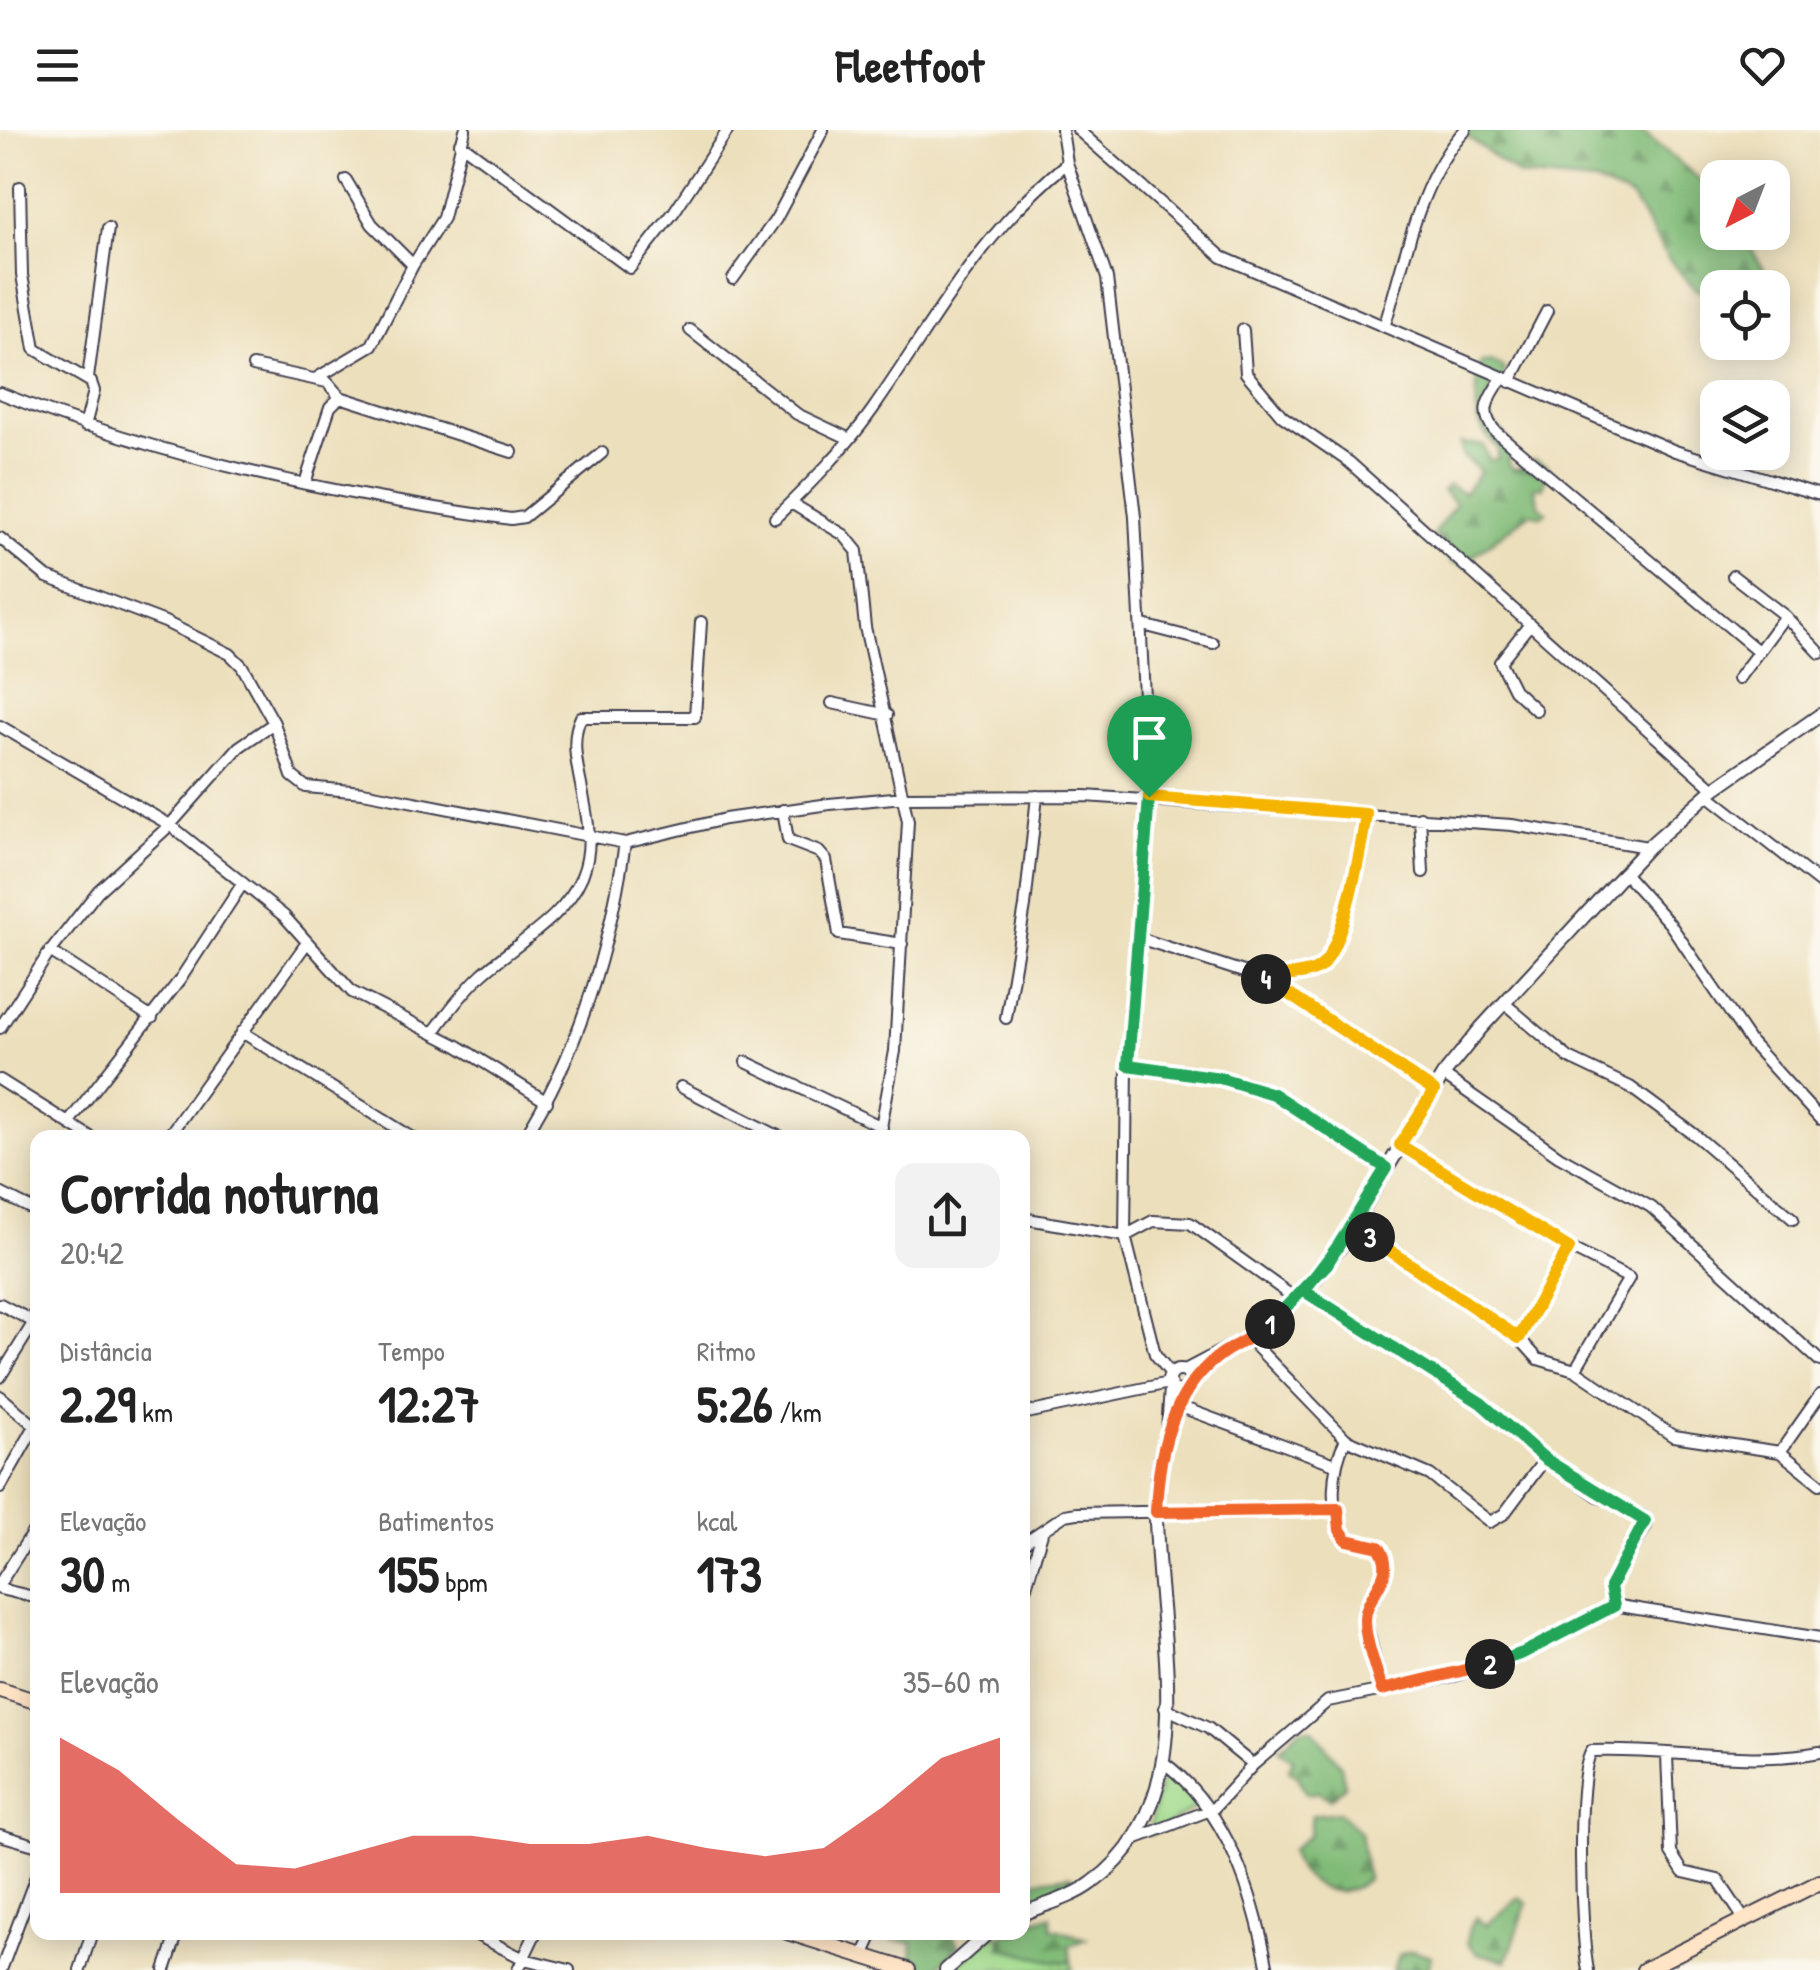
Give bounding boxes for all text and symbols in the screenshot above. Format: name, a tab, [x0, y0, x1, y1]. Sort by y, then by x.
text: Fleetfoot	[836, 35, 984, 96]
icon: menu	[30, 38, 85, 93]
icon: heart	[1735, 38, 1790, 93]
north arrow	[1700, 160, 1790, 250]
map controls	[1700, 160, 1790, 470]
button: locate	[1700, 270, 1790, 360]
button: layers	[1700, 380, 1790, 470]
pin	[1107, 695, 1192, 798]
icon: arrive	[1122, 710, 1177, 765]
pin: 4	[1241, 954, 1291, 1004]
text: 4	[1261, 960, 1271, 998]
text: Corrida noturna	[60, 1156, 378, 1230]
button: share	[895, 1163, 1000, 1268]
pin: 3	[1345, 1212, 1395, 1262]
text: 3	[1364, 1218, 1376, 1256]
text: 20:42	[60, 1231, 124, 1274]
pin: 1	[1245, 1299, 1295, 1349]
text: 1	[1265, 1305, 1275, 1343]
text: Distância	[60, 1332, 152, 1370]
text: Tempo	[378, 1332, 445, 1370]
text: Ritmo	[697, 1332, 756, 1370]
text: 2.29	[60, 1370, 136, 1438]
text: 12:27	[378, 1370, 480, 1438]
text: 5:26	[697, 1370, 773, 1438]
text: km	[136, 1393, 173, 1431]
text: /km	[773, 1393, 822, 1431]
text: Elevação	[60, 1502, 146, 1540]
text: Batimentos	[378, 1502, 494, 1540]
text: kcal	[697, 1502, 738, 1540]
text: 30	[60, 1540, 105, 1608]
text: 155	[378, 1540, 439, 1608]
text: 173	[697, 1540, 762, 1608]
text: m	[105, 1563, 130, 1601]
text: bpm	[439, 1563, 488, 1601]
pin: 2	[1465, 1639, 1515, 1689]
text: 2	[1483, 1645, 1497, 1683]
text: Elevação	[60, 1660, 159, 1703]
text: 35–60 m	[902, 1660, 1000, 1703]

